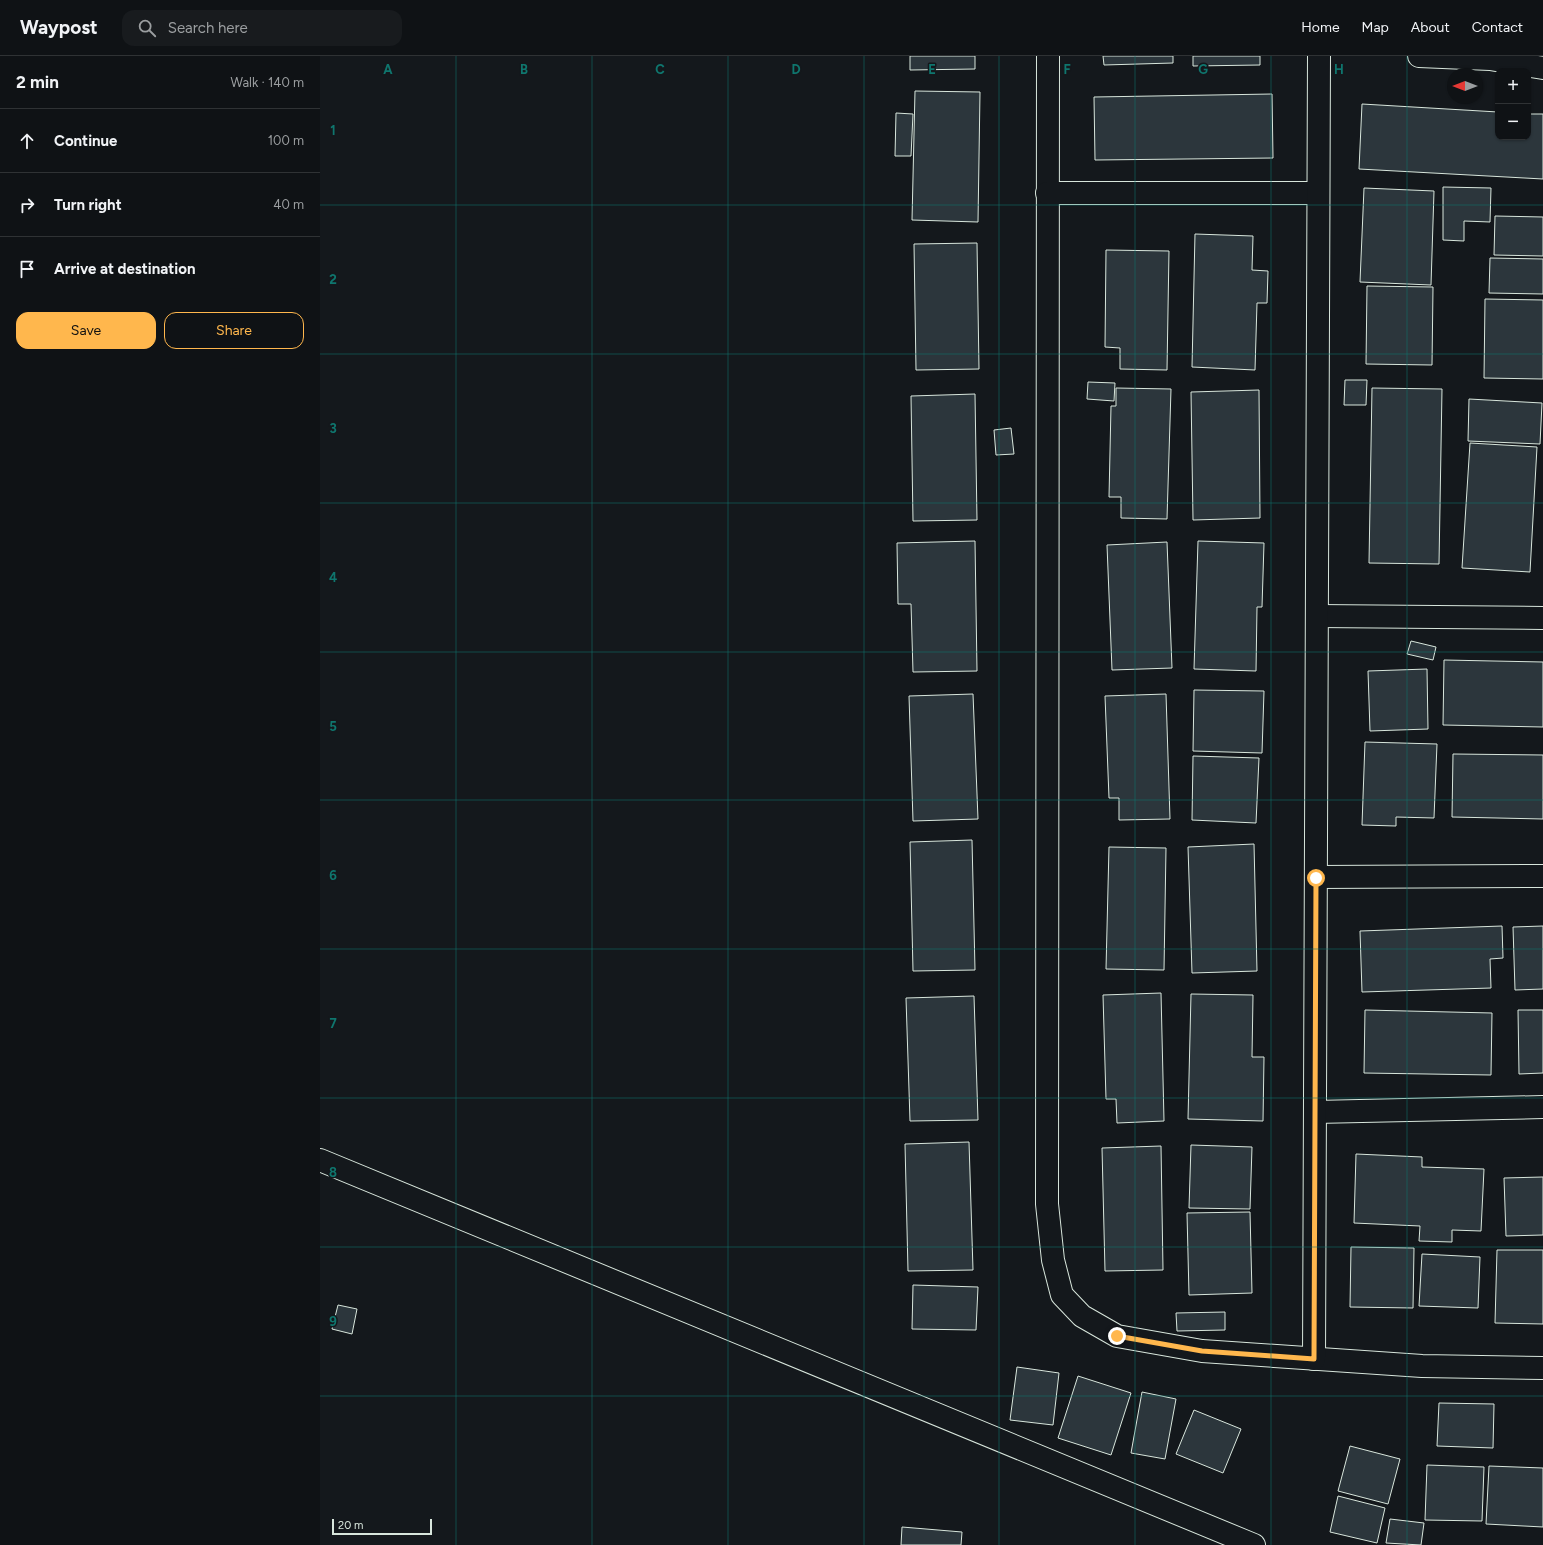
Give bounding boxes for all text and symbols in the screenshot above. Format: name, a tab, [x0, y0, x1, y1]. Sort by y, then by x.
search box	[122, 10, 402, 46]
text: Waypost	[20, 16, 98, 39]
icon: search	[136, 17, 158, 39]
text: Search here	[168, 19, 248, 37]
text: Home	[1301, 19, 1340, 36]
text: Map	[1362, 19, 1389, 36]
text: About	[1411, 19, 1450, 36]
text: Contact	[1472, 19, 1523, 36]
text: A	[383, 62, 393, 77]
text: B	[520, 62, 528, 77]
text: C	[655, 62, 665, 77]
text: D	[791, 62, 801, 77]
text: E	[928, 62, 936, 77]
text: F	[1063, 62, 1071, 77]
text: G	[1198, 62, 1208, 77]
text: H	[1334, 62, 1344, 77]
north arrow	[1447, 68, 1483, 104]
map controls	[1495, 68, 1531, 140]
button: +	[1495, 68, 1531, 104]
text: 2 min	[16, 72, 59, 92]
text: Walk · 140 m	[230, 75, 304, 90]
button: −	[1495, 104, 1531, 140]
text: 1	[330, 123, 336, 138]
icon: ahead	[16, 130, 38, 152]
text: Continue	[54, 132, 117, 150]
text: 100 m	[268, 133, 304, 148]
icon: right	[16, 194, 38, 216]
text: Turn right	[54, 196, 122, 214]
text: 40 m	[273, 197, 304, 212]
icon: arrive	[16, 258, 38, 280]
text: Arrive at destination	[54, 260, 195, 278]
text: 2	[329, 272, 337, 287]
button: Save	[16, 312, 156, 349]
button: Share	[164, 312, 304, 349]
text: 3	[329, 421, 337, 436]
text: 4	[329, 570, 337, 585]
text: 5	[329, 719, 337, 734]
text: 6	[329, 868, 337, 883]
route start	[1307, 869, 1325, 887]
text: 7	[329, 1016, 337, 1031]
text: 8	[329, 1165, 337, 1180]
text: 9	[329, 1314, 337, 1329]
route end	[1108, 1327, 1126, 1345]
scale bar	[332, 1517, 432, 1536]
text: 20 m	[338, 1519, 363, 1532]

